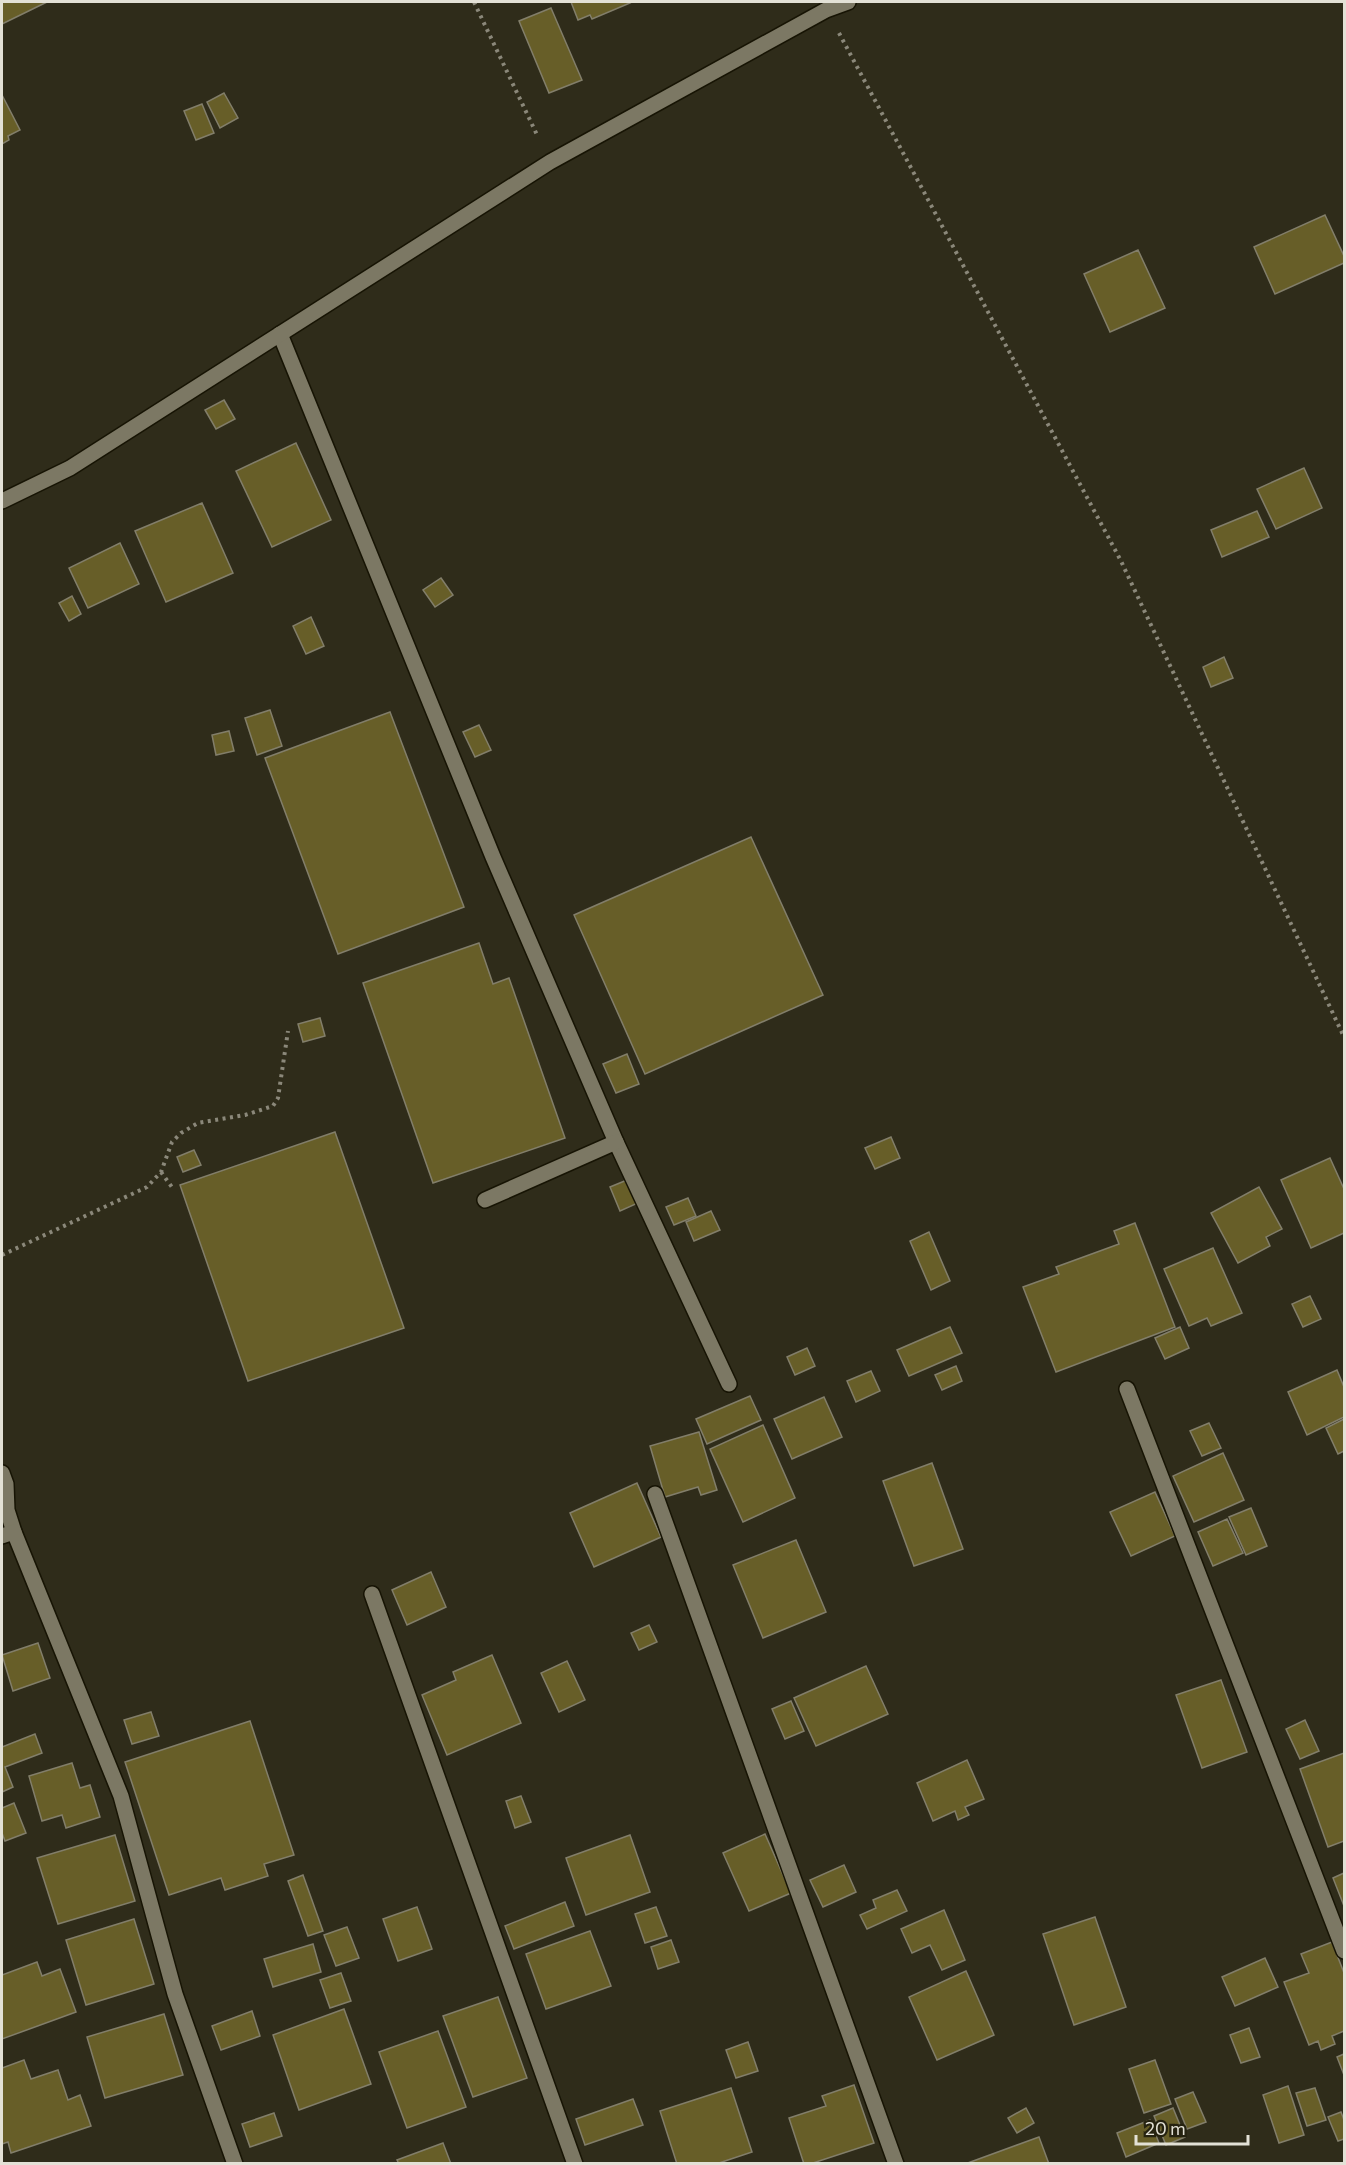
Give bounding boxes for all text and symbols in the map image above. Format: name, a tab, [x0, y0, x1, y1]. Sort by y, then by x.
scale bar	[1136, 2108, 1248, 2146]
text: 20 m	[1145, 2117, 1186, 2139]

